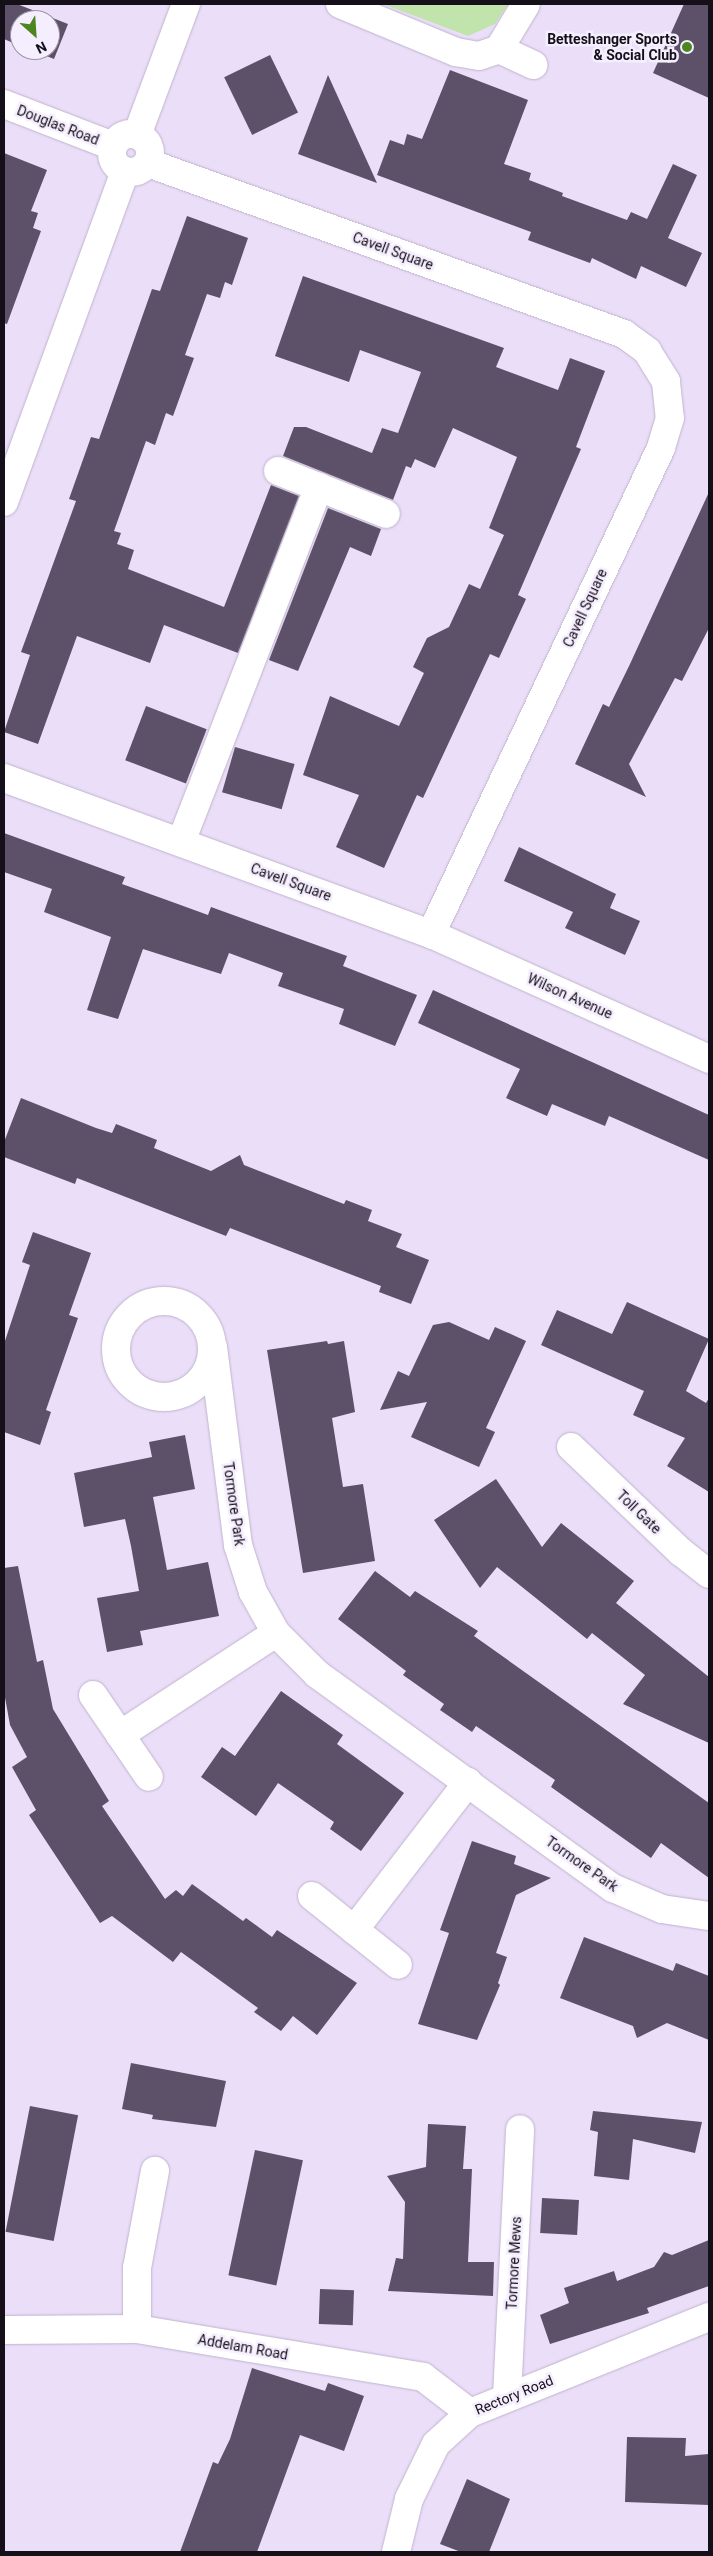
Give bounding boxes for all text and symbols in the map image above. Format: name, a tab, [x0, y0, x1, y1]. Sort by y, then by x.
north arrow	[10, 10, 60, 60]
place label: Betteshanger Sports & Social Club	[547, 31, 677, 64]
text: N	[33, 38, 49, 57]
marker: Betteshanger Sports & Social Club	[681, 41, 693, 53]
street label: Douglas Road	[15, 102, 101, 148]
street label: Cavell Square	[350, 229, 436, 273]
street label: Cavell Square	[559, 566, 611, 650]
street label: Cavell Square	[248, 860, 334, 904]
street label: Wilson Avenue	[525, 970, 615, 1022]
street label: Tormore Park	[220, 1461, 248, 1547]
street label: Toll Gate	[613, 1487, 665, 1537]
street label: Tormore Park	[543, 1833, 621, 1895]
street label: Tormore Mews	[503, 2216, 525, 2310]
street label: Addelam Road	[197, 2331, 289, 2363]
street label: Rectory Road	[472, 2372, 556, 2418]

